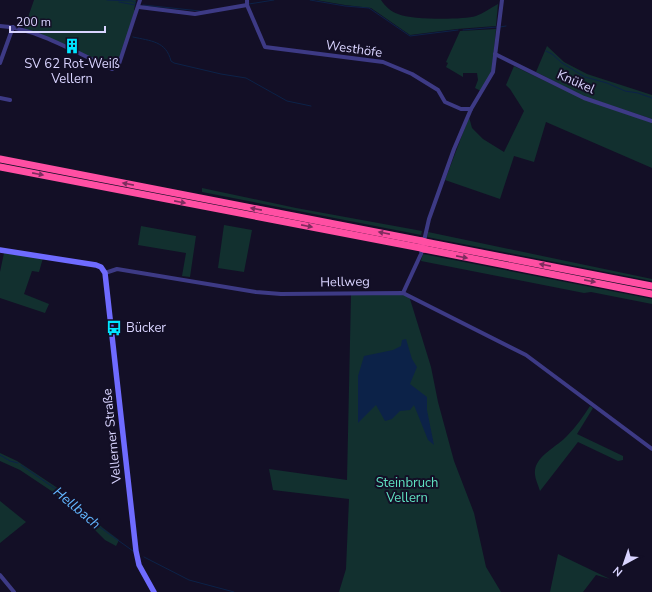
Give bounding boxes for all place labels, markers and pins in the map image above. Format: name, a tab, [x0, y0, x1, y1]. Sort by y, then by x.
building icon: SV 62 Rot-Weiß Vellern	[63, 37, 81, 55]
place label: SV 62 Rot-Weiß Vellern	[24, 55, 120, 88]
bus stop icon: Bücker	[105, 319, 123, 337]
place label: Bücker	[126, 319, 166, 337]

